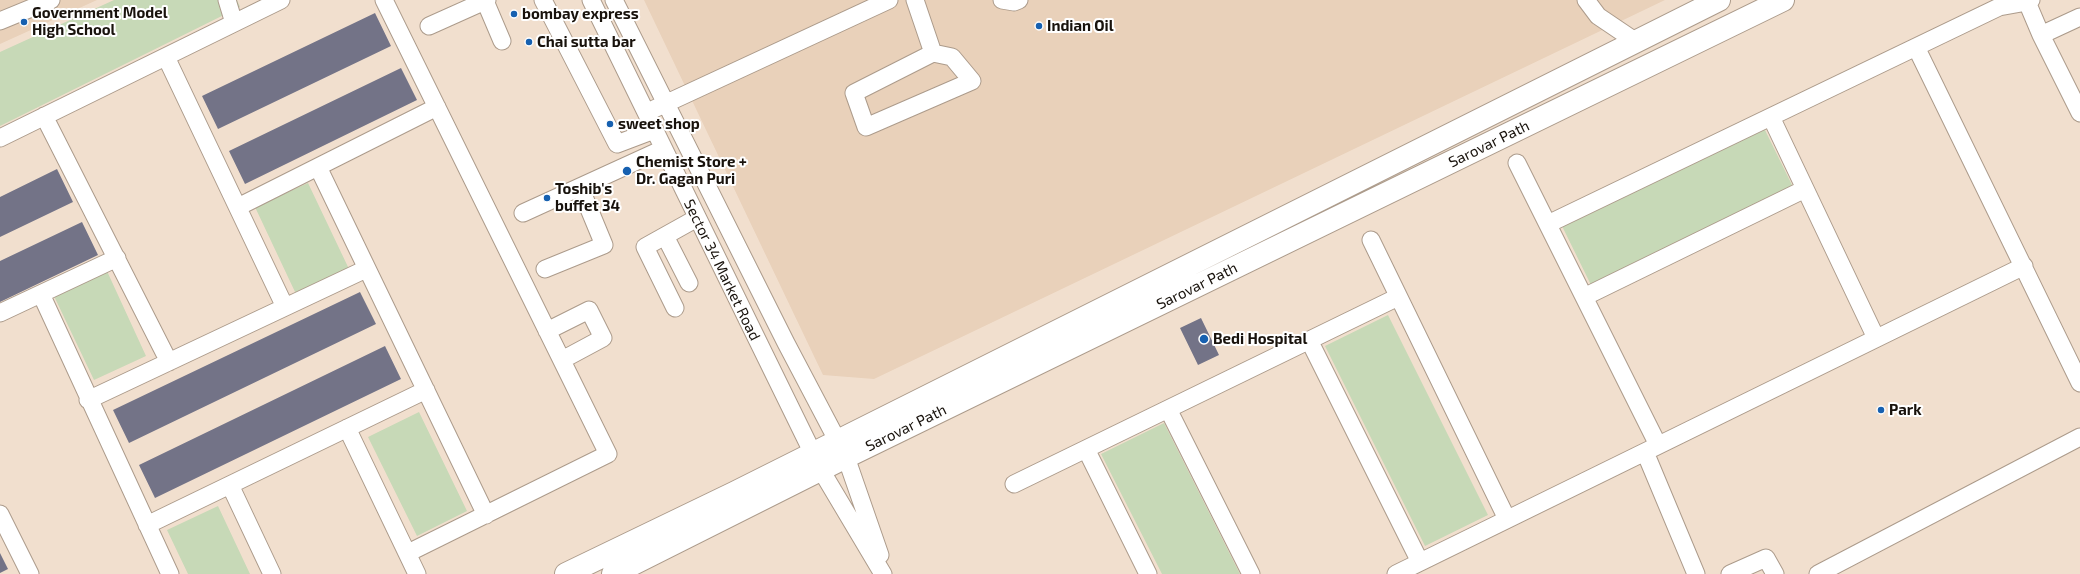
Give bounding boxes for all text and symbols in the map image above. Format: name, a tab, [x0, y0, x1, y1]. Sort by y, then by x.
place label: Government Model High School	[32, 4, 168, 39]
place label: bombay express	[522, 5, 639, 23]
marker: bombay express	[509, 9, 519, 19]
marker: Government Model High School	[19, 17, 29, 27]
place label: Indian Oil	[1047, 17, 1114, 35]
marker: Indian Oil	[1034, 21, 1044, 31]
place label: Chai sutta bar	[537, 33, 636, 51]
marker: Chai sutta bar	[524, 37, 534, 47]
place label: sweet shop	[618, 115, 700, 133]
street label: Sarovar Path	[1446, 117, 1532, 171]
marker: sweet shop	[605, 119, 615, 129]
place label: Chemist Store + Dr. Gagan Puri	[636, 153, 747, 188]
marker: Chemist Store + Dr. Gagan Puri	[621, 165, 633, 177]
place label: Toshib's buffet 34	[555, 180, 620, 215]
marker: Toshib's buffet 34	[542, 193, 552, 203]
street label: Sector 34 Market Road	[680, 196, 764, 344]
street label: Sarovar Path	[1154, 259, 1240, 313]
place label: Bedi Hospital	[1213, 330, 1307, 348]
marker: Bedi Hospital	[1198, 333, 1210, 345]
street label: Sarovar Path	[863, 401, 949, 455]
place label: Park	[1889, 401, 1922, 419]
marker: Park	[1876, 405, 1886, 415]

